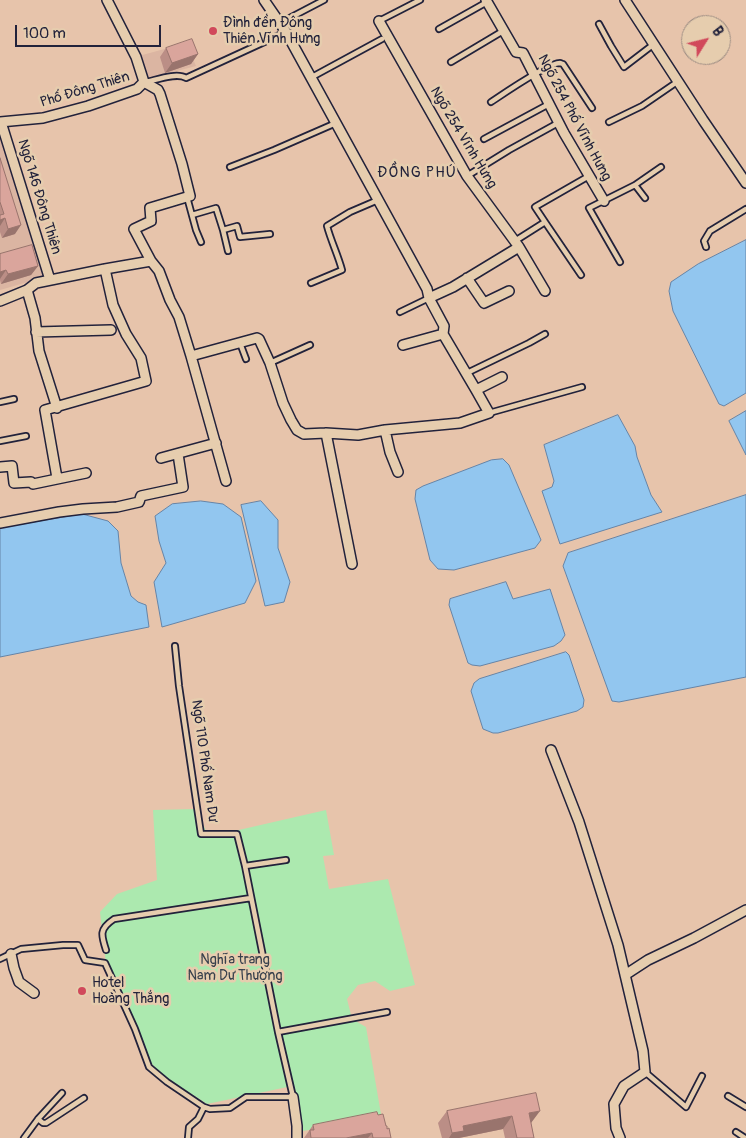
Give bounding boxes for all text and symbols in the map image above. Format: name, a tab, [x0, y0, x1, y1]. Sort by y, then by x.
scale bar	[18, 15, 164, 47]
place label: Đình đền Đông Thiên Vĩnh Hưng	[223, 15, 320, 48]
north arrow	[681, 15, 731, 65]
text: B	[709, 23, 727, 40]
text: 100 m	[23, 24, 66, 43]
marker: Đình đền Đông Thiên Vĩnh Hưng	[207, 25, 219, 37]
street label: Ngõ 254 Phố Vĩnh Hưng	[534, 52, 614, 184]
street label: Phố Đông Thiên	[38, 68, 132, 112]
street label: Ngõ 254 Vĩnh Hưng	[426, 84, 500, 192]
street label: Ngõ 146 Đông Thiên	[14, 137, 64, 257]
district label: ĐỒNG PHÚ	[376, 164, 458, 182]
street label: Ngõ 110 Phố Nam Dư	[187, 699, 221, 823]
park label: Nghĩa trang Nam Dư Thượng	[188, 952, 282, 984]
place label: Hotel Hoàng Thắng	[92, 975, 169, 1008]
marker: Hotel Hoàng Thắng	[76, 985, 88, 997]

